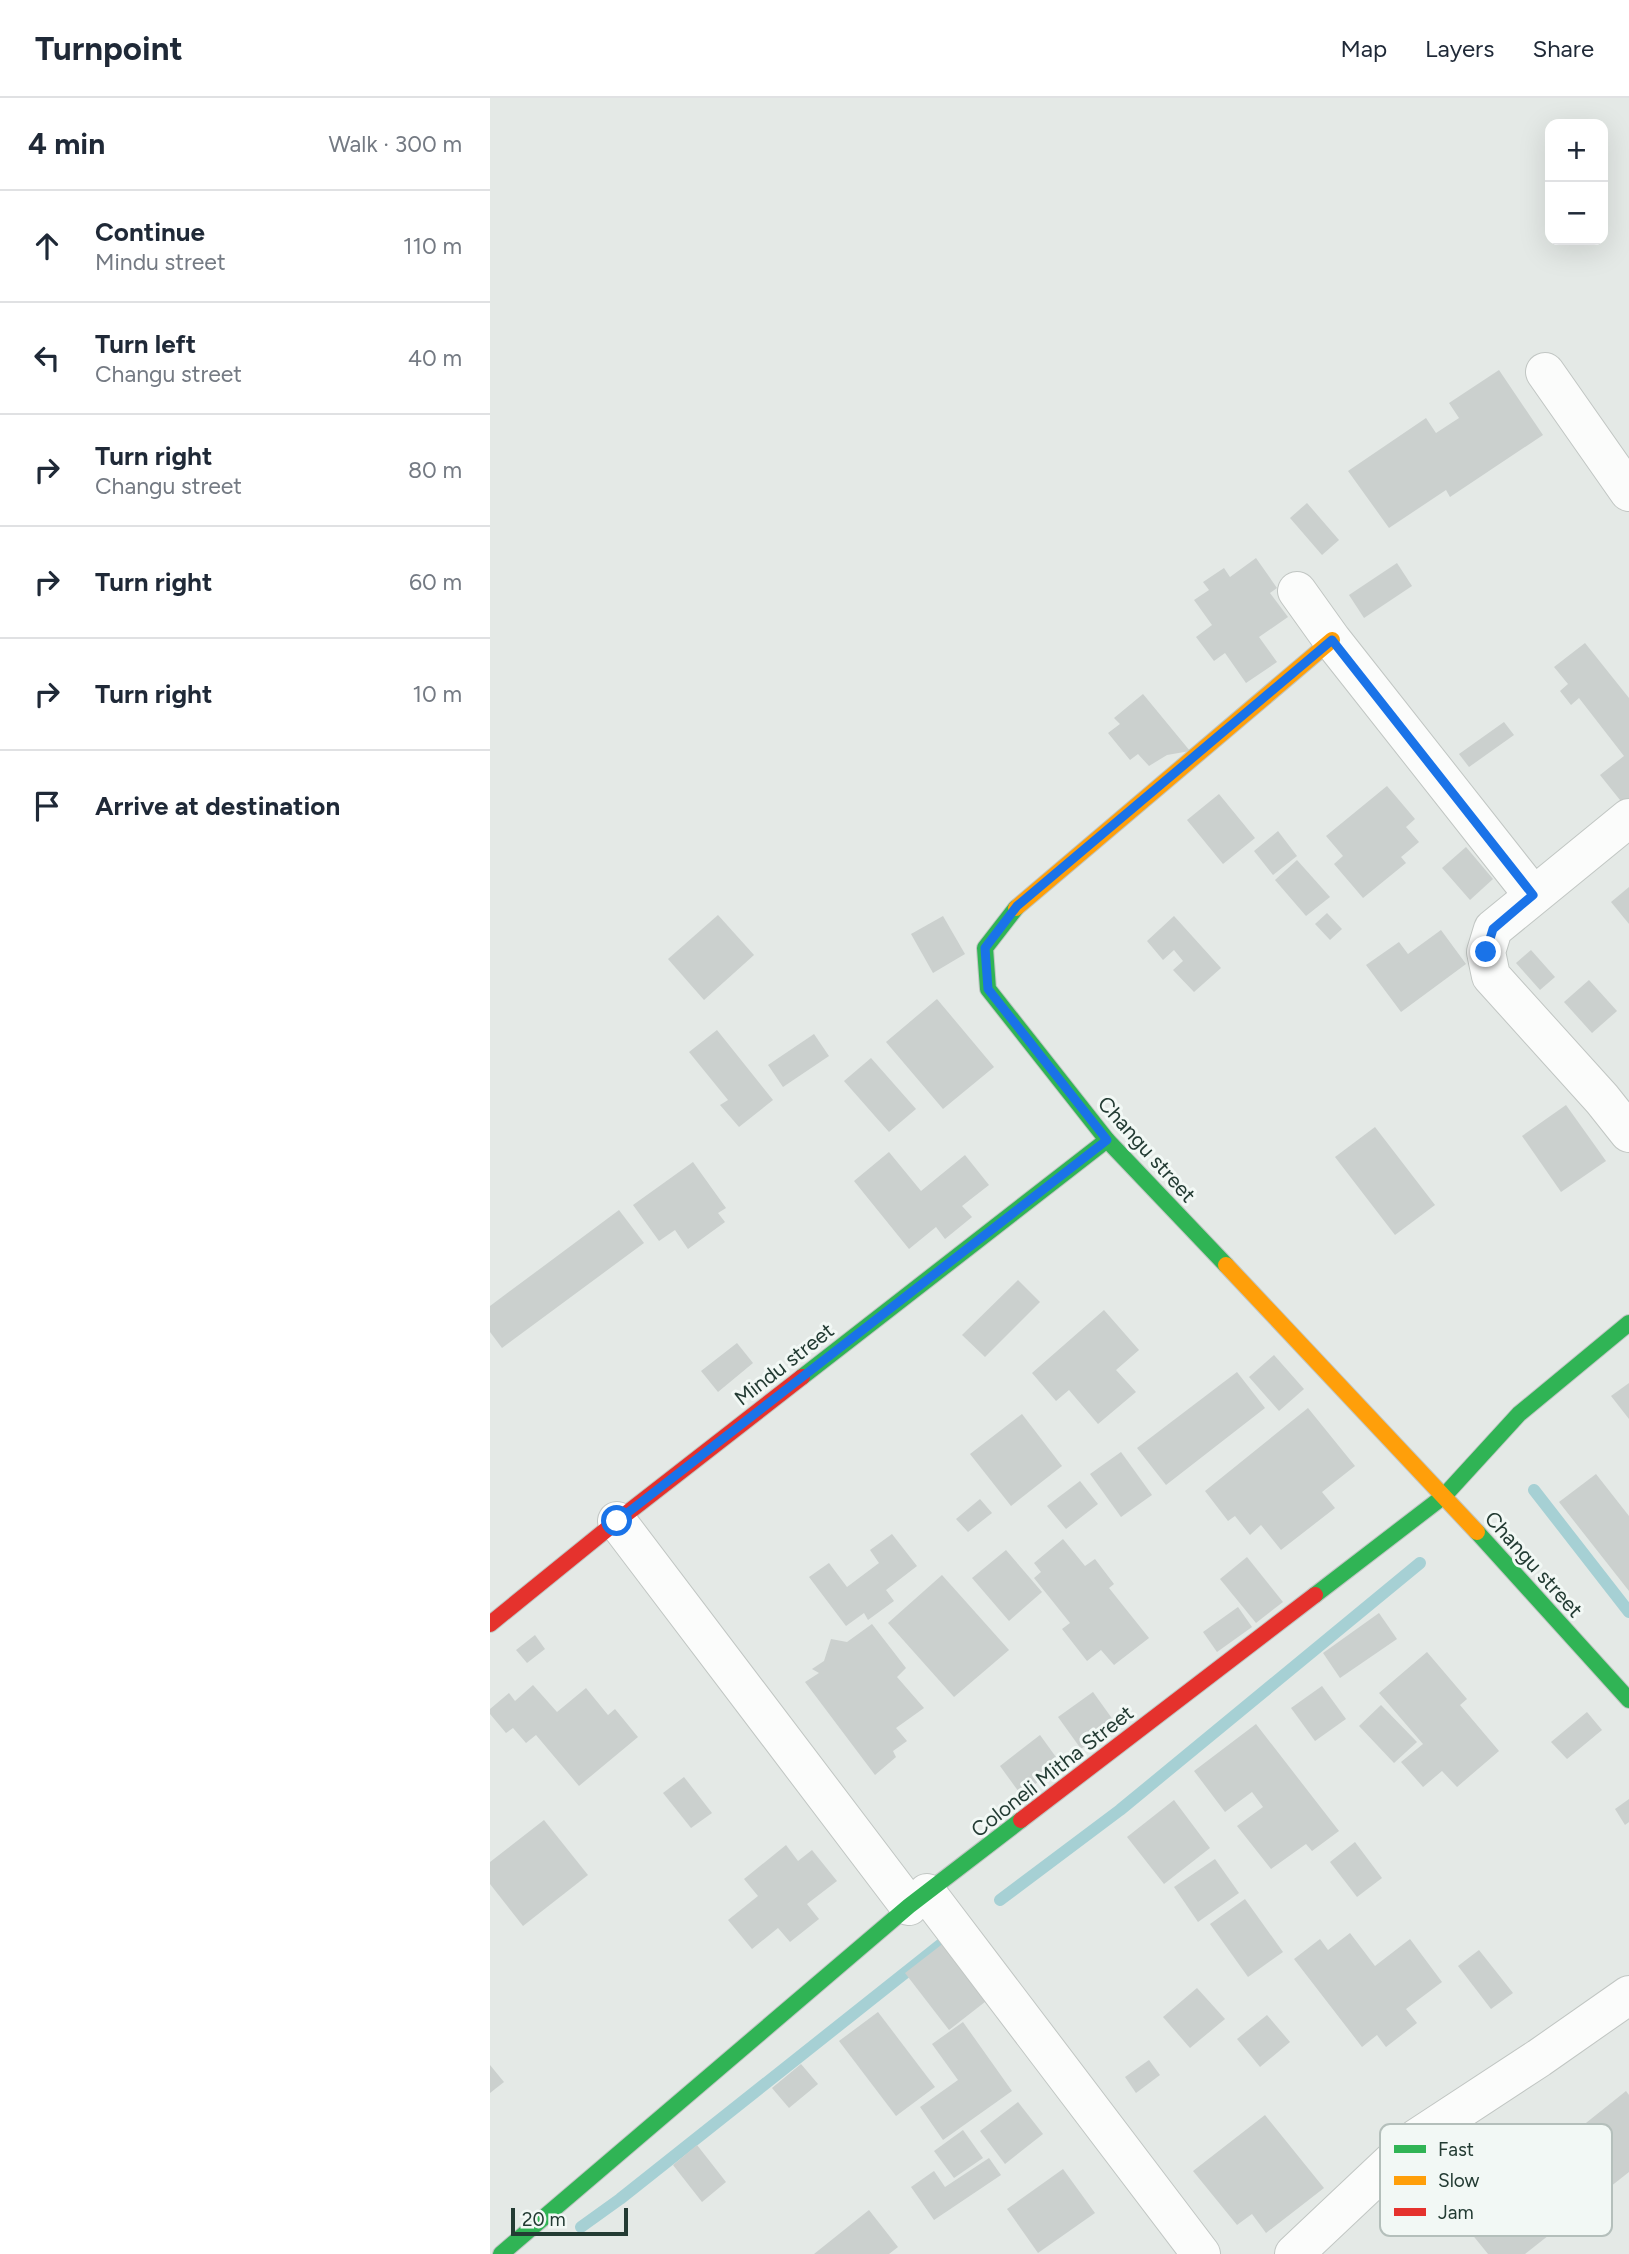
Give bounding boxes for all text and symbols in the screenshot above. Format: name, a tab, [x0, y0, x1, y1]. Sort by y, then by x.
text: Turnpoint	[35, 29, 183, 68]
text: Map	[1340, 34, 1387, 63]
text: Layers	[1425, 34, 1494, 63]
text: Share	[1532, 34, 1594, 63]
map controls	[1545, 119, 1608, 245]
button: +	[1545, 119, 1608, 182]
text: 4 min	[28, 125, 105, 162]
text: Walk · 300 m	[328, 130, 462, 158]
button: −	[1545, 182, 1608, 245]
text: Continue	[95, 216, 205, 248]
icon: ahead	[28, 227, 66, 265]
text: 110 m	[403, 232, 462, 260]
text: Mindu street	[95, 248, 226, 276]
text: Turn left	[95, 328, 196, 360]
icon: left	[28, 339, 66, 377]
text: 40 m	[408, 344, 462, 372]
text: Changu street	[95, 360, 242, 388]
text: Turn right	[95, 440, 212, 472]
icon: right	[28, 451, 66, 489]
text: 80 m	[408, 456, 462, 484]
text: Changu street	[95, 472, 242, 500]
icon: right	[28, 563, 66, 601]
text: Turn right	[95, 566, 212, 598]
text: 60 m	[409, 568, 462, 596]
icon: right	[28, 675, 66, 713]
text: Turn right	[95, 678, 212, 710]
text: 10 m	[413, 680, 462, 708]
icon: arrive	[28, 787, 66, 825]
text: Arrive at destination	[95, 790, 340, 822]
route end	[1470, 936, 1501, 967]
street label: Changu street	[1093, 1091, 1201, 1207]
street label: Mindu street	[729, 1317, 839, 1411]
route start	[601, 1505, 632, 1536]
street label: Changu street	[1480, 1506, 1588, 1622]
street label: Coloneli Mitha Street	[966, 1700, 1138, 1842]
legend	[1380, 2124, 1612, 2236]
text: Fast	[1438, 2138, 1474, 2161]
text: Slow	[1438, 2169, 1480, 2192]
text: Jam	[1438, 2201, 1474, 2224]
scale bar	[511, 2205, 628, 2237]
text: 20 m	[522, 2208, 566, 2231]

